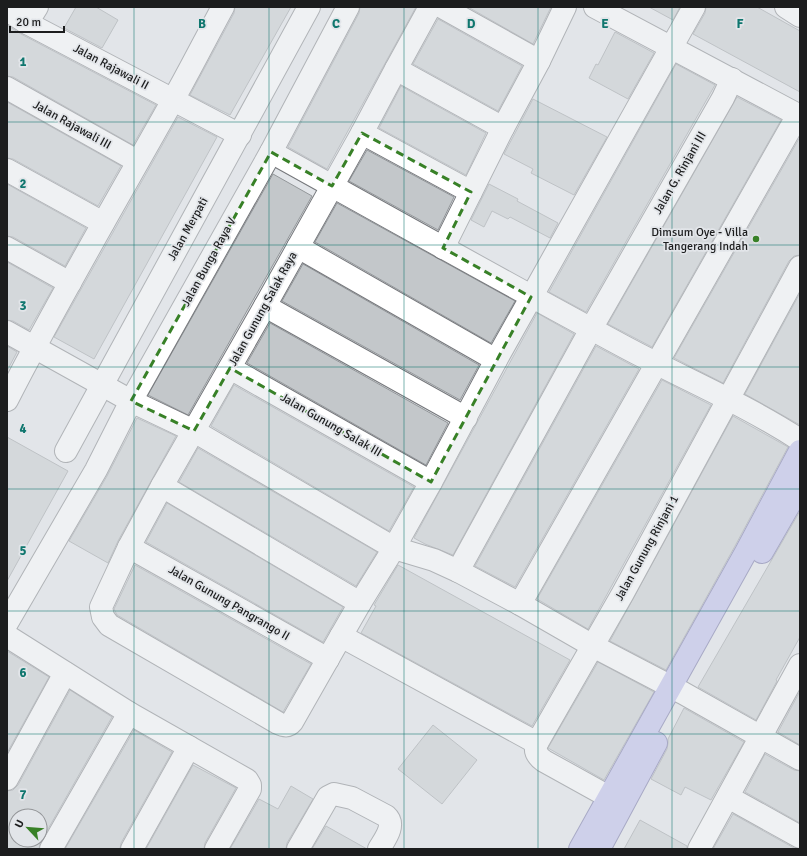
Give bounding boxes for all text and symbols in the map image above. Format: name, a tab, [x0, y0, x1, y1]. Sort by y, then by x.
scale bar	[10, 8, 64, 34]
text: 20 m	[16, 15, 41, 30]
text: B	[198, 16, 206, 32]
text: C	[332, 16, 340, 32]
text: D	[467, 16, 476, 32]
text: E	[601, 16, 609, 32]
text: F	[737, 16, 744, 32]
street label: Jalan Rajawali II	[71, 41, 151, 93]
text: 1	[19, 54, 27, 70]
street label: Jalan Rajawali III	[30, 97, 114, 153]
street label: Jalan G. Rinjani III	[650, 129, 710, 217]
text: 2	[19, 176, 27, 192]
street label: Jalan Merpati	[164, 195, 212, 263]
street label: Jalan Bunga Raya V	[178, 215, 240, 309]
place label: Dimsum Oye - Villa Tangerang Indah	[651, 225, 748, 254]
marker: Dimsum Oye - Villa Tangerang Indah	[751, 234, 761, 244]
street label: Jalan Gunung Salak Raya	[225, 249, 301, 369]
text: 3	[19, 298, 27, 314]
street label: Jalan Gunung Salak III	[278, 390, 384, 460]
text: 4	[19, 421, 27, 437]
street label: Jalan Gunung Rinjani 1	[612, 493, 682, 603]
text: 5	[19, 543, 27, 559]
street label: Jalan Gunung Pangrango II	[166, 562, 292, 644]
text: 6	[19, 665, 27, 681]
text: 7	[19, 787, 27, 803]
north arrow	[8, 808, 48, 848]
text: U	[12, 818, 27, 830]

